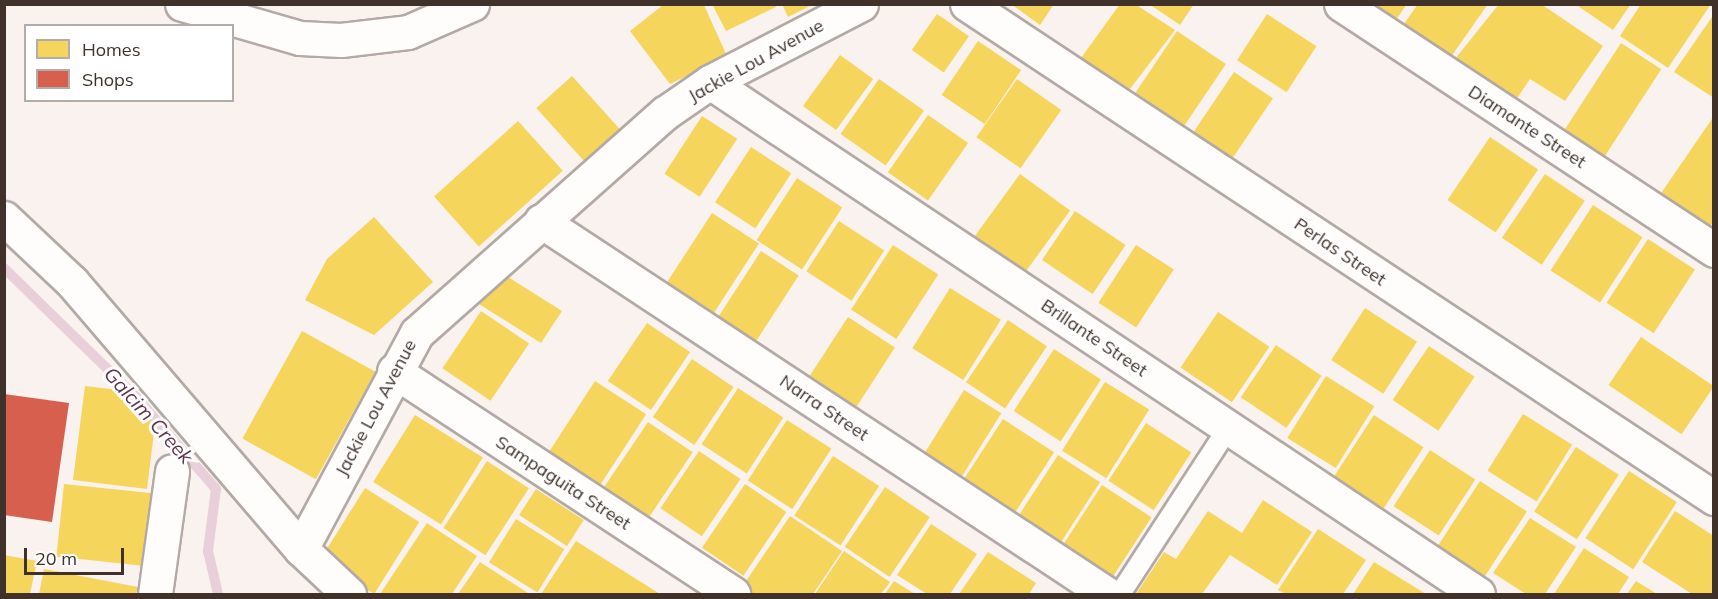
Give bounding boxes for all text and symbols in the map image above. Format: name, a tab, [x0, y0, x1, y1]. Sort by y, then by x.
street label: Jackie Lou Avenue	[685, 15, 827, 107]
legend	[24, 24, 234, 102]
text: Homes	[82, 38, 141, 61]
text: Shops	[82, 68, 134, 91]
street label: Diamante Street	[1464, 81, 1590, 173]
street label: Perlas Street	[1290, 213, 1390, 291]
street label: Brillante Street	[1037, 295, 1151, 381]
street label: Jackie Lou Avenue	[331, 336, 421, 480]
water label: Galcim Creek	[99, 362, 199, 468]
street label: Narra Street	[775, 370, 873, 446]
street label: Sampaguita Street	[491, 431, 635, 535]
scale bar	[27, 536, 128, 574]
text: 20 m	[35, 547, 77, 570]

